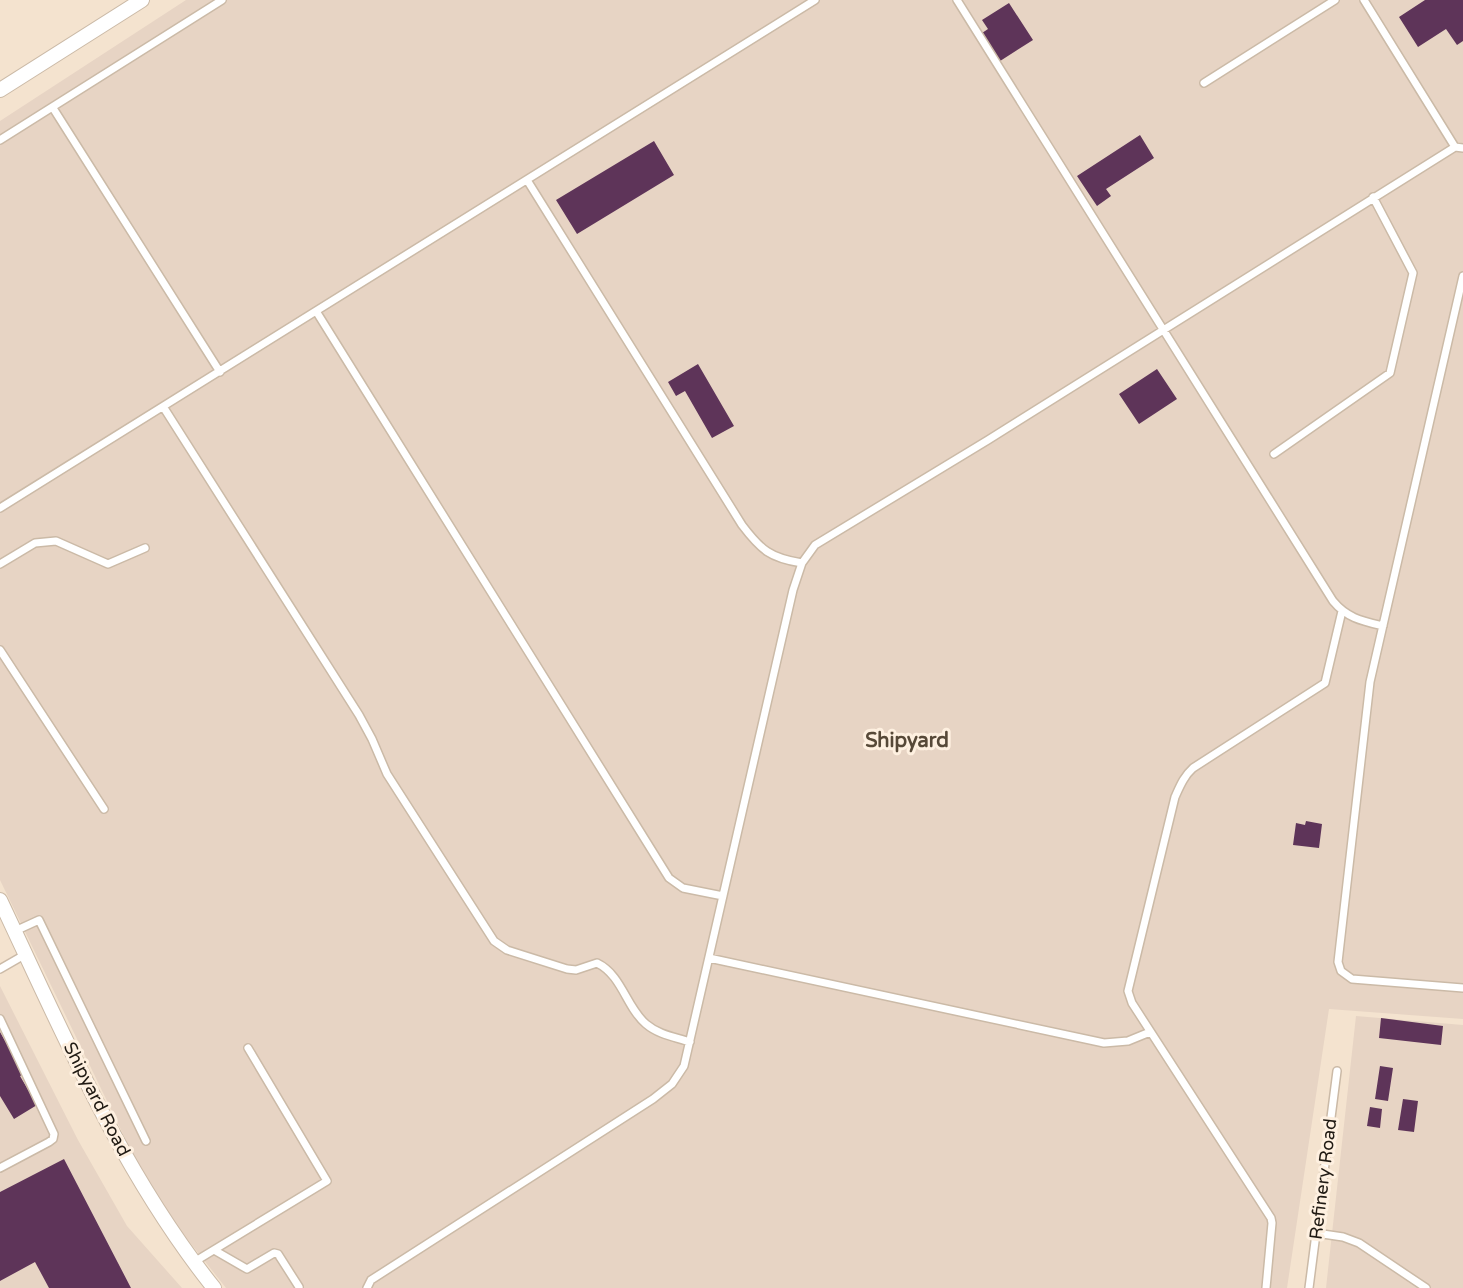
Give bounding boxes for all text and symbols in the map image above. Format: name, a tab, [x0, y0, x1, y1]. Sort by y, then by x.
district label: Shipyard	[865, 729, 949, 753]
street label: Shipyard Road	[59, 1038, 135, 1160]
street label: Refinery Road	[1305, 1117, 1341, 1241]

